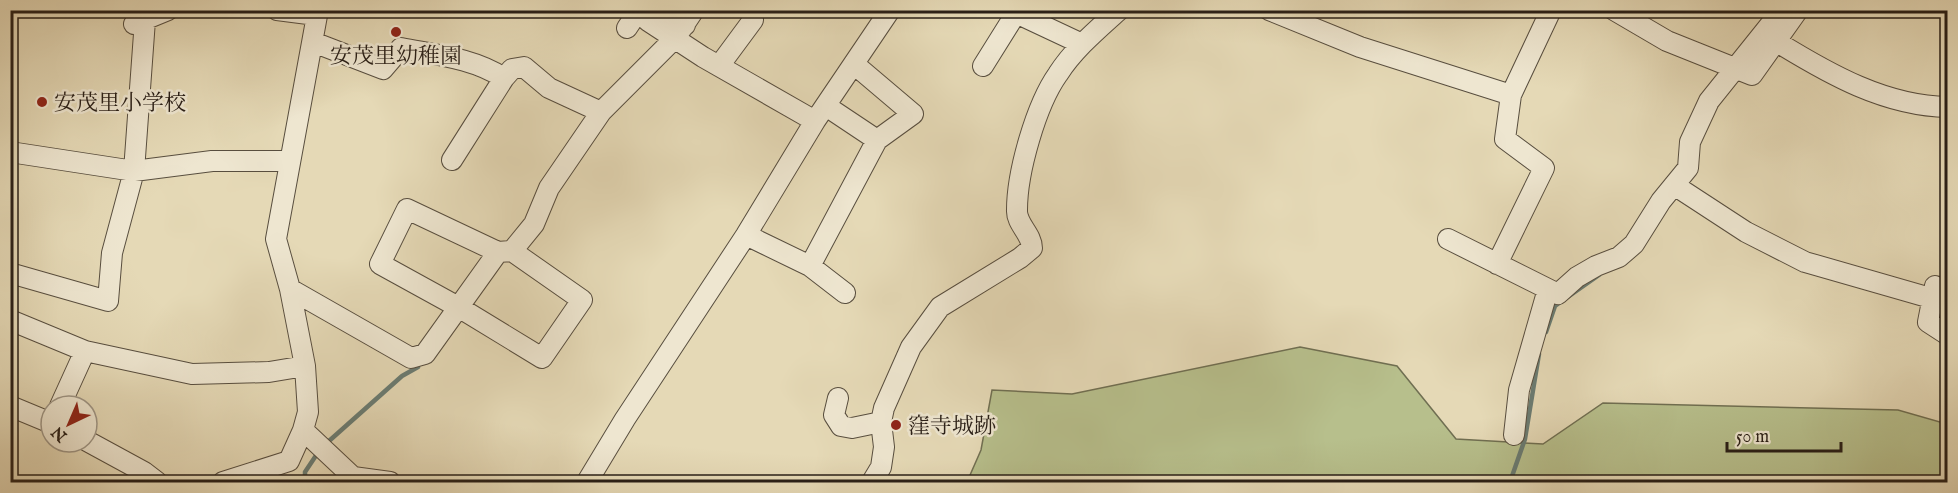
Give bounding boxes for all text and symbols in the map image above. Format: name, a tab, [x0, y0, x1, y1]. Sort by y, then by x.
marker: 安茂里幼稚園	[389, 25, 403, 39]
place label: 安茂里幼稚園	[330, 43, 462, 71]
place label: 安茂里小学校	[54, 90, 186, 118]
marker: 安茂里小学校	[35, 95, 49, 109]
north arrow	[39, 394, 99, 454]
place label: 窪寺城跡	[908, 413, 996, 441]
scale bar	[1727, 415, 1841, 453]
marker: 窪寺城跡	[889, 418, 903, 432]
text: N	[48, 421, 73, 446]
text: 50 m	[1736, 426, 1769, 449]

